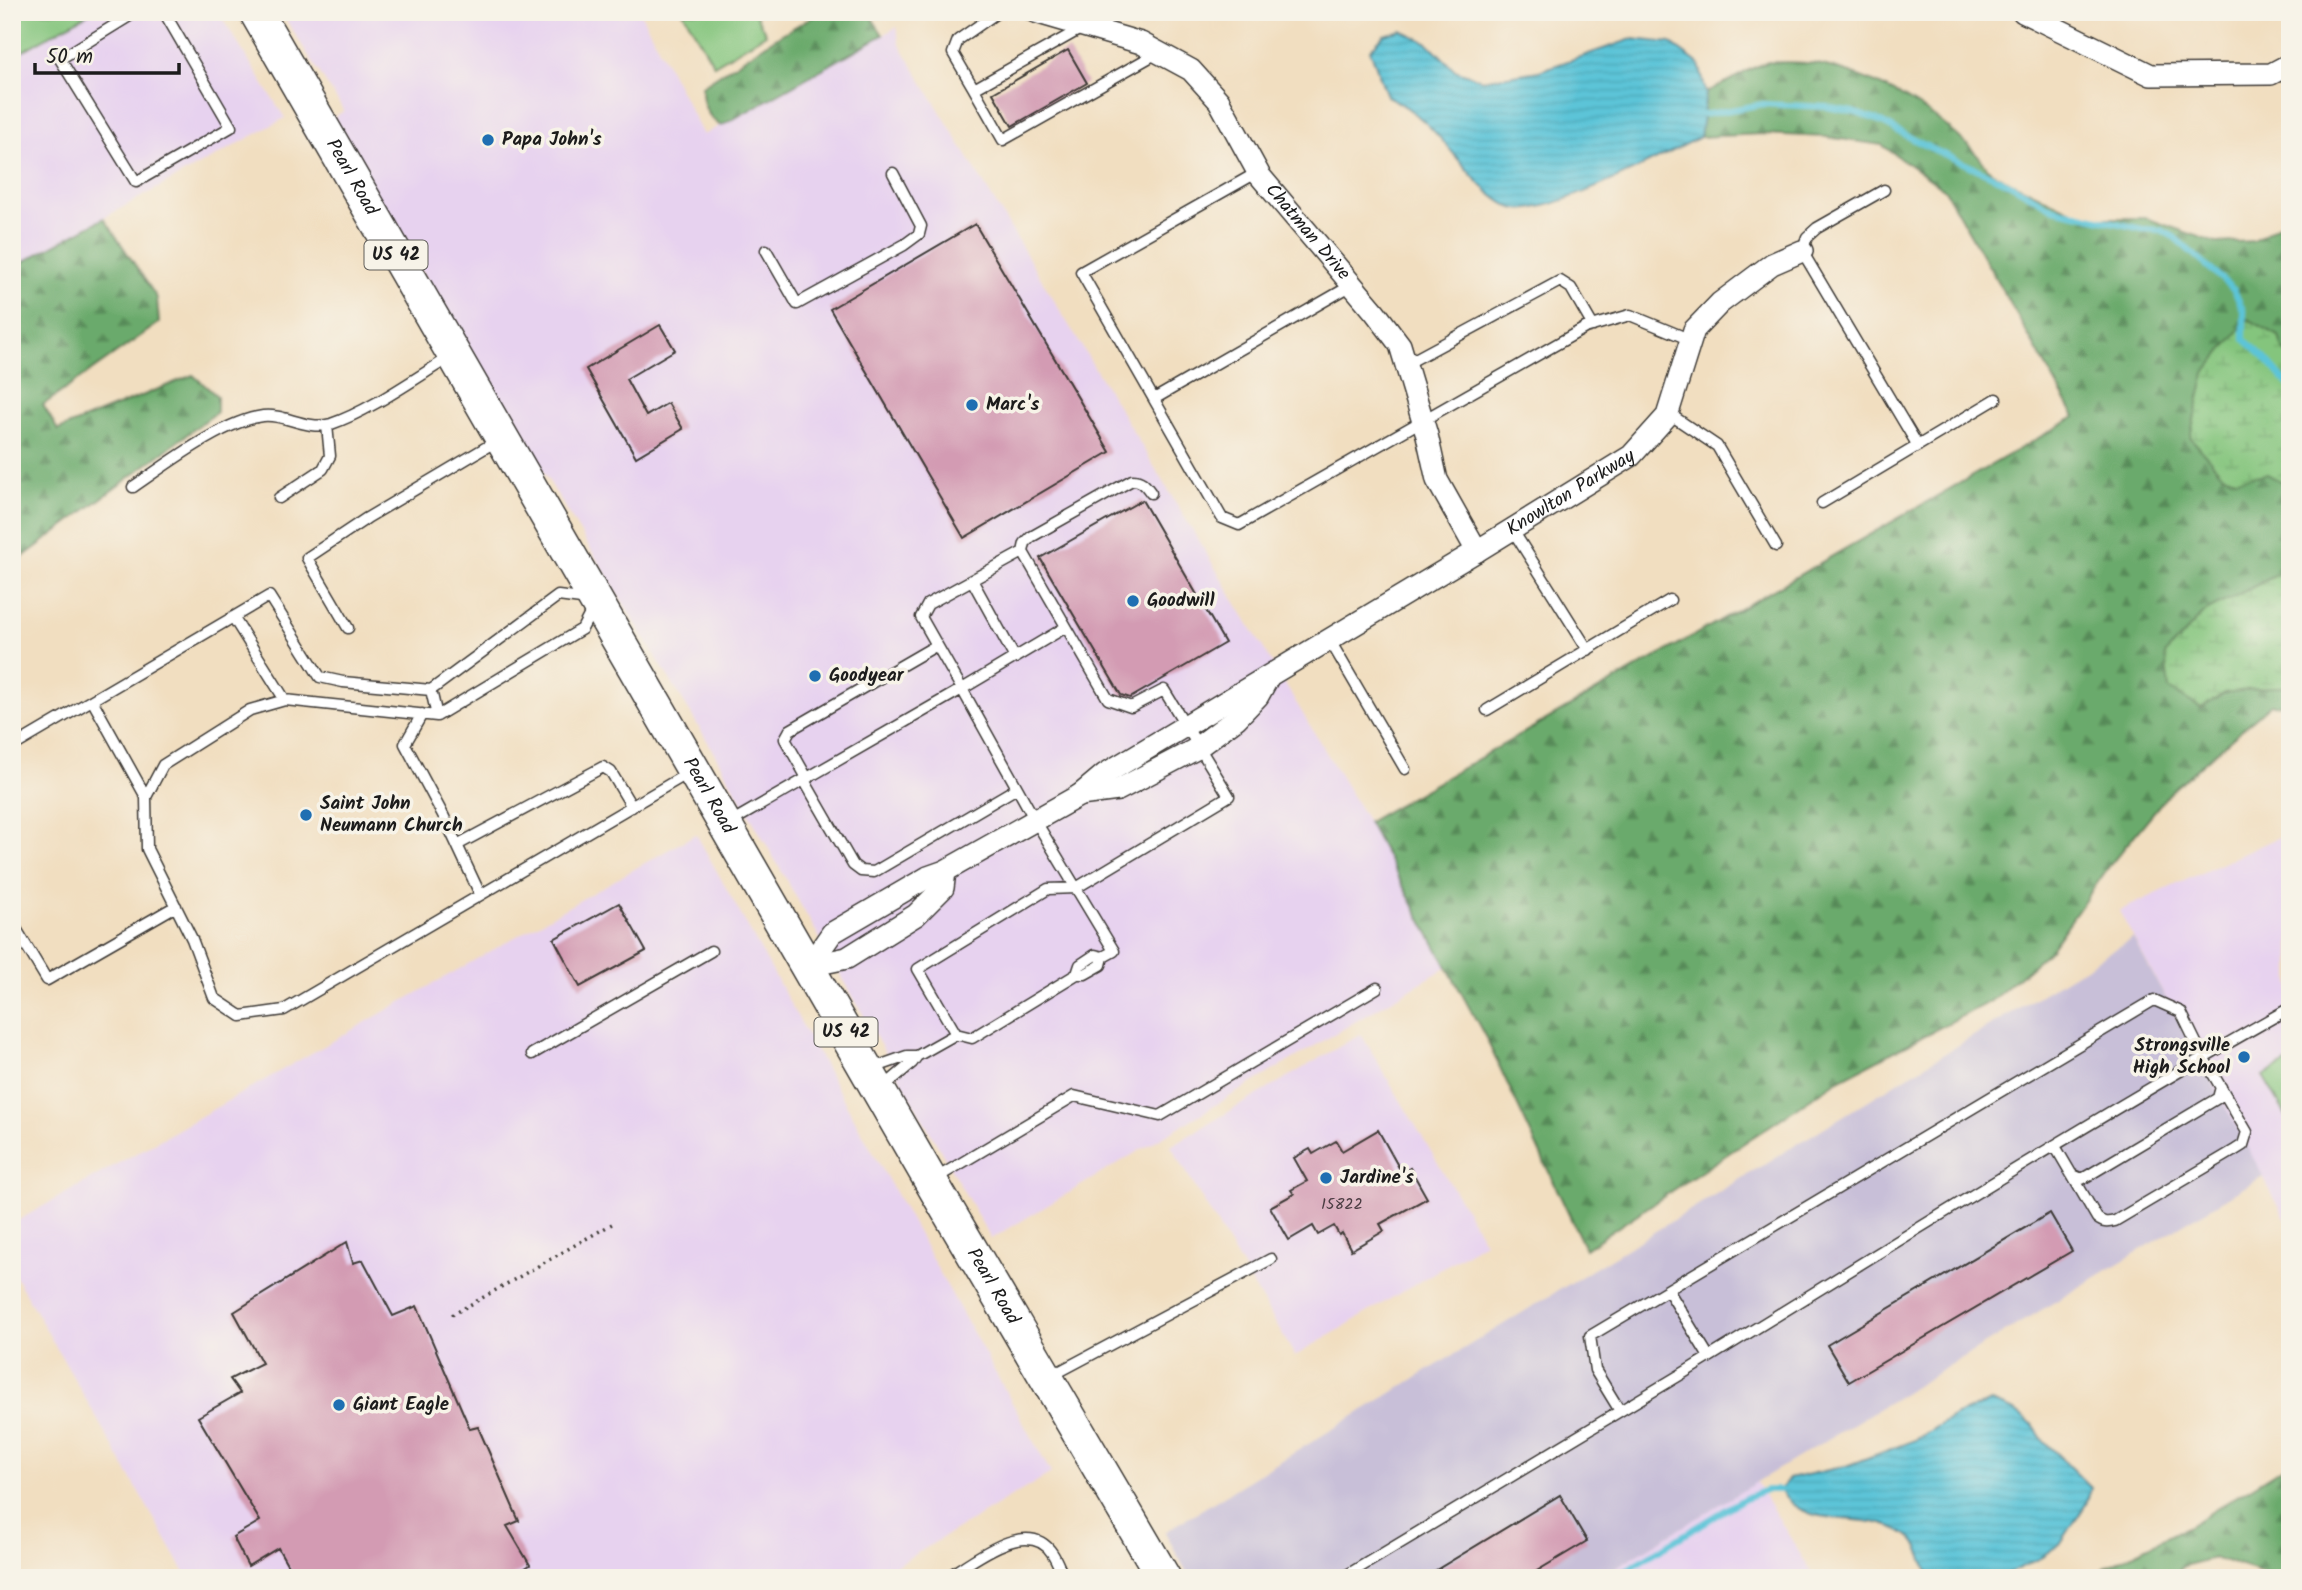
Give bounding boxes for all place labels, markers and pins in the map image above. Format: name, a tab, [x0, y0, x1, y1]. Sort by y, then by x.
place label: Papa John's	[502, 125, 602, 155]
marker: Papa John's	[480, 132, 496, 148]
place label: Marc's	[986, 390, 1039, 420]
marker: Marc's	[964, 397, 980, 413]
place label: Goodwill	[1147, 586, 1215, 616]
marker: Goodwill	[1125, 593, 1141, 609]
place label: Goodyear	[829, 661, 905, 691]
marker: Goodyear	[807, 668, 823, 684]
place label: Saint John Neumann Church	[320, 789, 463, 841]
marker: Saint John Neumann Church	[298, 807, 314, 823]
place label: Strongsville High School	[2133, 1031, 2231, 1083]
marker: Strongsville High School	[2236, 1049, 2252, 1065]
place label: Jardine's	[1340, 1163, 1414, 1193]
marker: Jardine's	[1318, 1170, 1334, 1186]
place label: Giant Eagle	[353, 1390, 449, 1420]
marker: Giant Eagle	[331, 1397, 347, 1413]

